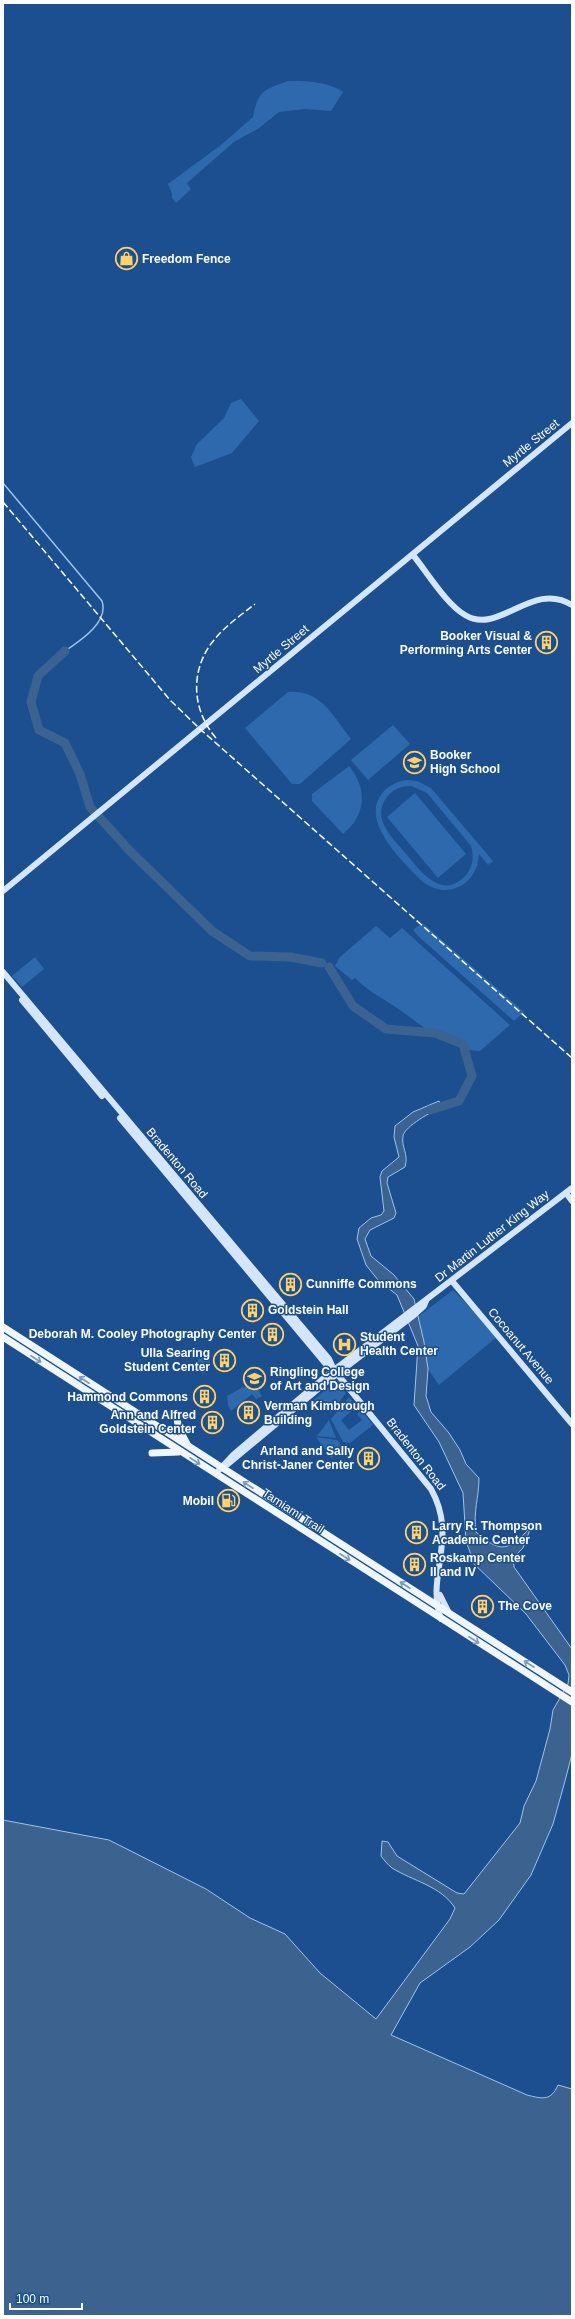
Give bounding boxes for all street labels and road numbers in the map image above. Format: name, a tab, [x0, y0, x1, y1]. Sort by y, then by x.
street label: Myrtle Street	[500, 416, 562, 470]
street label: Myrtle Street	[250, 621, 312, 676]
street label: Bradenton Road	[144, 1125, 210, 1201]
street label: Dr Martin Luther King Way	[432, 1187, 552, 1285]
street label: Cocoanut Avenue	[485, 1305, 557, 1387]
street label: Bradenton Road	[384, 1415, 448, 1493]
street label: Tamiami Trail	[260, 1486, 326, 1536]

